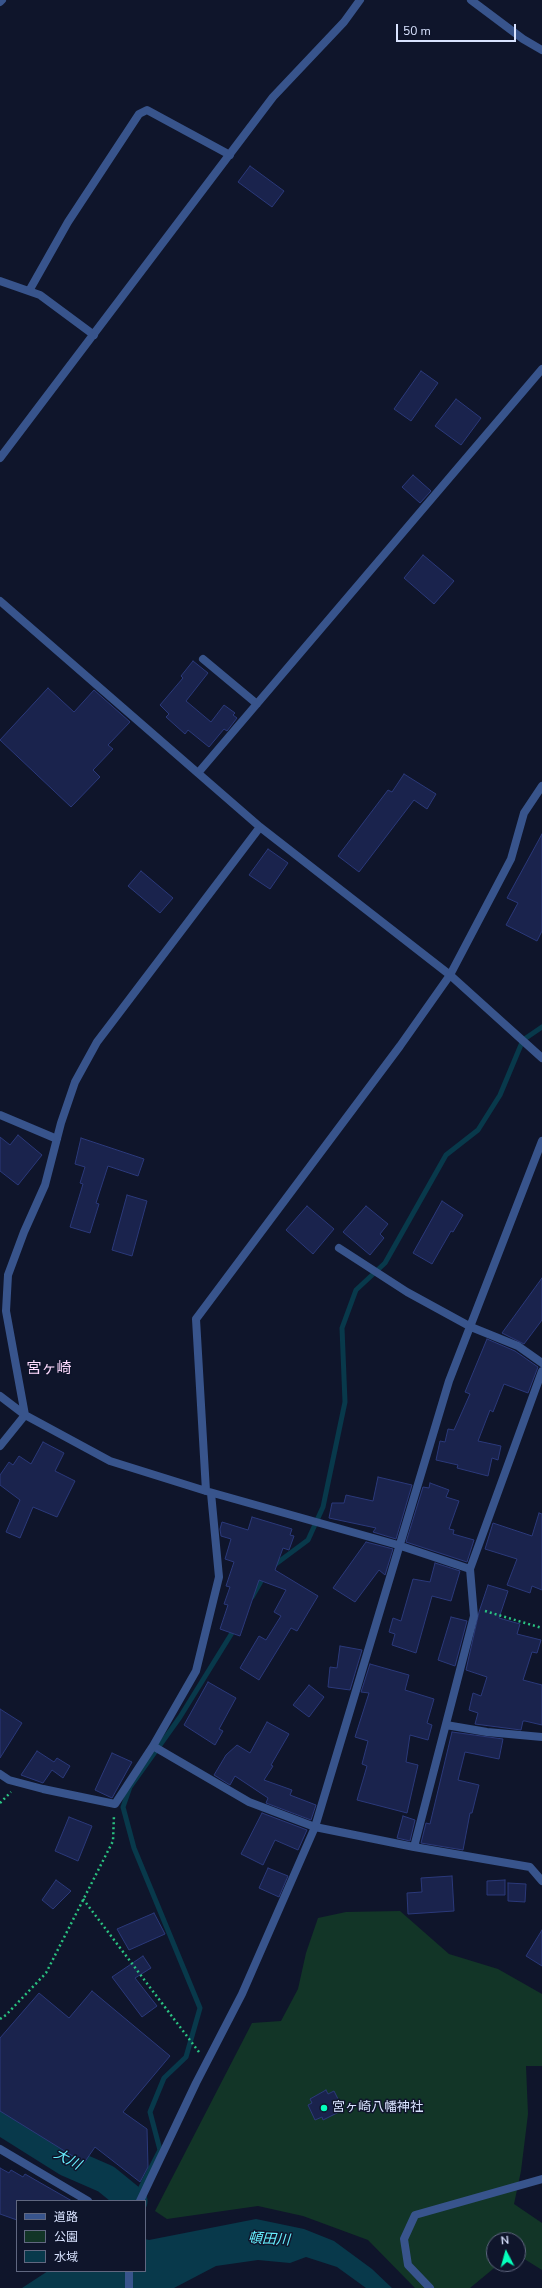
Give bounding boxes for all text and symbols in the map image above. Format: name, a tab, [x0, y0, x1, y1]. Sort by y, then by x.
scale bar	[398, 16, 518, 42]
text: 50 m	[403, 23, 431, 39]
district label: 宮ヶ崎	[27, 1360, 71, 1378]
place label: 宮ヶ崎八幡神社	[332, 2100, 423, 2116]
marker: 宮ヶ崎八幡神社	[319, 2103, 329, 2113]
water label: 大川	[51, 2146, 83, 2174]
legend	[16, 2200, 146, 2272]
text: 道路	[54, 2209, 78, 2225]
text: 公園	[54, 2229, 78, 2245]
water label: 頓田川	[248, 2231, 290, 2249]
north arrow	[486, 2232, 526, 2272]
text: N	[500, 2233, 510, 2248]
text: 水域	[54, 2249, 78, 2265]

